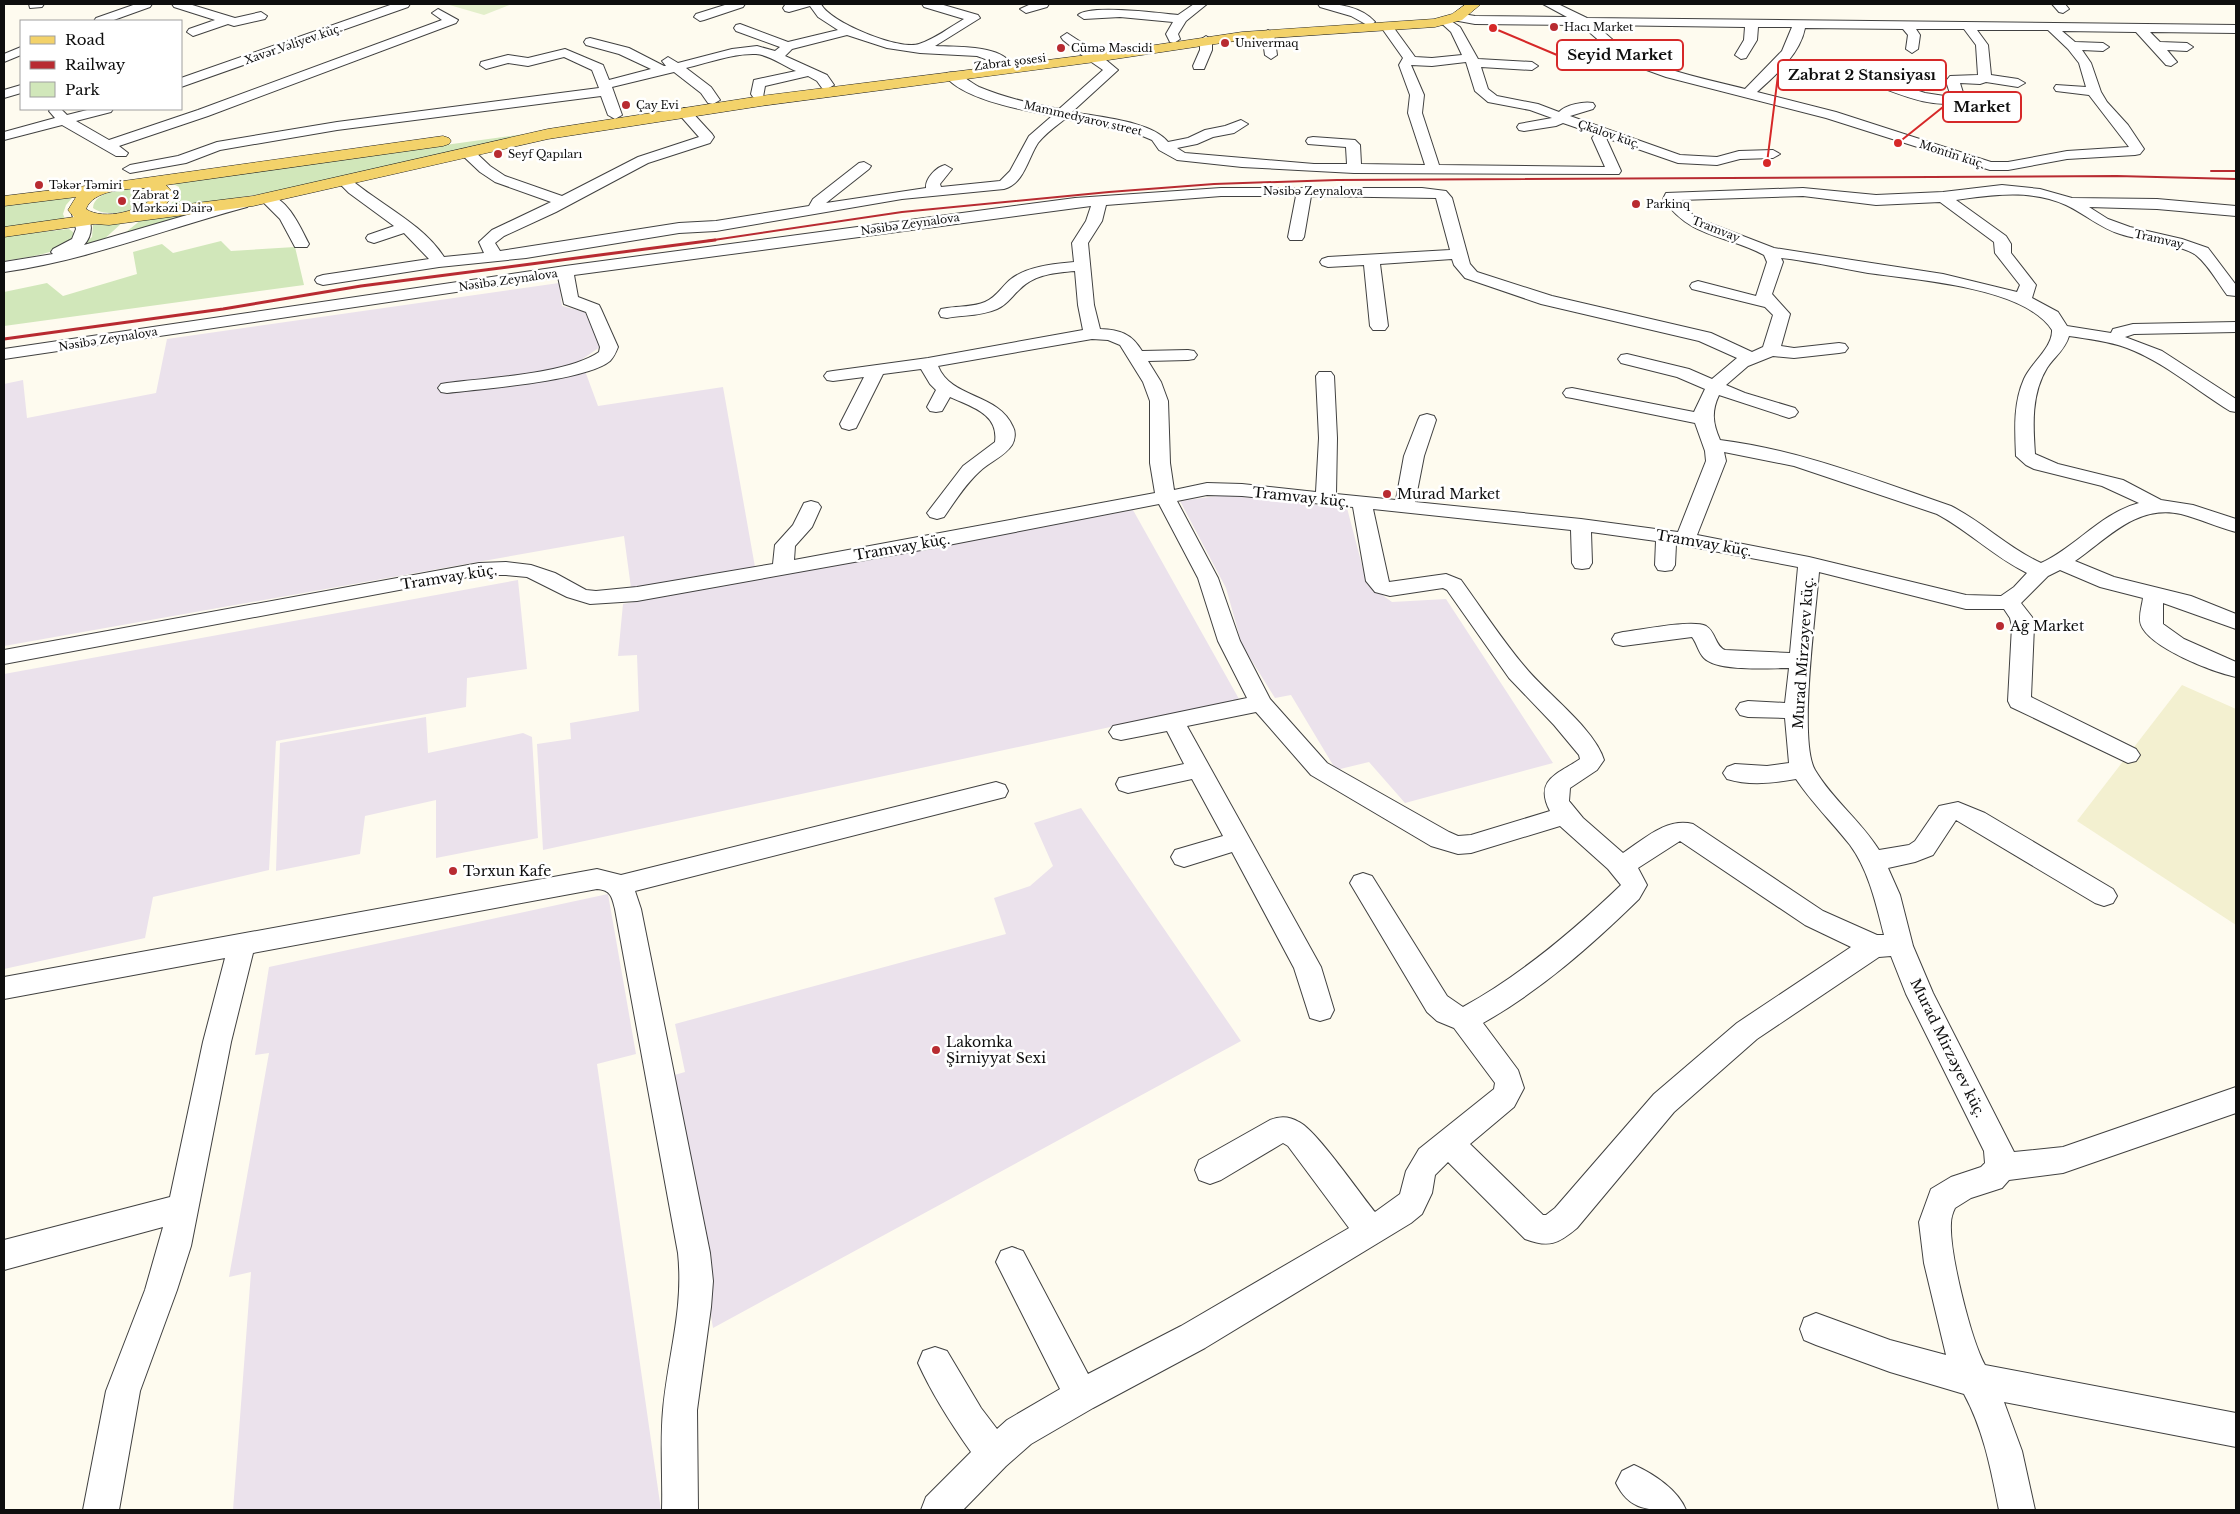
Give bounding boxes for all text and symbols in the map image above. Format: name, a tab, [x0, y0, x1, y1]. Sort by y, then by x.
legend	[20, 20, 182, 110]
place label: Hacı Market	[1564, 20, 1634, 34]
street label: Xavər Vəliyev küç.	[242, 21, 344, 67]
marker: Hacı Market	[1548, 21, 1560, 33]
text: Road	[65, 30, 105, 49]
place label: Univermaq	[1235, 36, 1299, 50]
marker: Univermaq	[1219, 37, 1231, 49]
callout: Seyid Market	[1557, 40, 1683, 70]
place label: Cümə Məscidi	[1071, 41, 1153, 55]
marker: Cümə Məscidi	[1055, 42, 1067, 54]
text: Seyid Market	[1567, 45, 1673, 64]
street label: Zabrat şosesi	[973, 51, 1047, 73]
text: Railway	[65, 55, 126, 74]
callout: Zabrat 2 Stansiyası	[1778, 60, 1946, 90]
text: Zabrat 2 Stansiyası	[1788, 65, 1937, 84]
text: Park	[65, 80, 101, 99]
callout: Market	[1943, 92, 2021, 122]
text: Market	[1953, 97, 2011, 116]
place label: Çay Evi	[636, 98, 679, 112]
street label: Mammedyarov street	[1022, 98, 1144, 139]
marker: Çay Evi	[620, 99, 632, 111]
street label: Çkalov küç.	[1576, 117, 1642, 151]
street label: Montin küç.	[1917, 137, 1987, 171]
place label: Seyf Qapıları	[508, 147, 583, 161]
marker: Seyf Qapıları	[492, 148, 504, 160]
place label: Təkər Təmiri	[49, 178, 122, 192]
marker: Təkər Təmiri	[33, 179, 45, 191]
street label: Nəsibə Zeynalova	[1263, 184, 1364, 198]
place label: Zabrat 2 Mərkəzi Dairə	[132, 188, 213, 215]
marker: Zabrat 2 Mərkəzi Dairə	[116, 195, 128, 207]
place label: Parkinq	[1646, 197, 1691, 211]
marker: Parkinq	[1630, 198, 1642, 210]
street label: Nəsibə Zeynalova	[860, 210, 961, 238]
street label: Tramvay	[1690, 213, 1742, 245]
street label: Tramvay	[2133, 227, 2185, 251]
street label: Nəsibə Zeynalova	[458, 266, 559, 294]
street label: Nəsibə Zeynalova	[58, 324, 159, 354]
street label: Tramvay küç.	[1252, 483, 1350, 511]
place label: Murad Market	[1397, 485, 1501, 503]
marker: Murad Market	[1381, 488, 1393, 500]
street label: Tramvay küç.	[1655, 526, 1753, 560]
street label: Tramvay küç.	[853, 530, 951, 564]
street label: Tramvay küç.	[400, 561, 498, 593]
street label: Murad Mirzəyev küç.	[1789, 576, 1817, 730]
place label: Ağ Market	[2009, 617, 2085, 635]
marker: Ağ Market	[1994, 620, 2006, 632]
place label: Tərxun Kafe	[463, 862, 551, 880]
marker: Tərxun Kafe	[447, 865, 459, 877]
street label: Murad Mirzəyev küç.	[1907, 976, 1989, 1120]
place label: Lakomka Şirniyyat Sexi	[946, 1033, 1046, 1067]
marker: Lakomka Şirniyyat Sexi	[930, 1044, 942, 1056]

